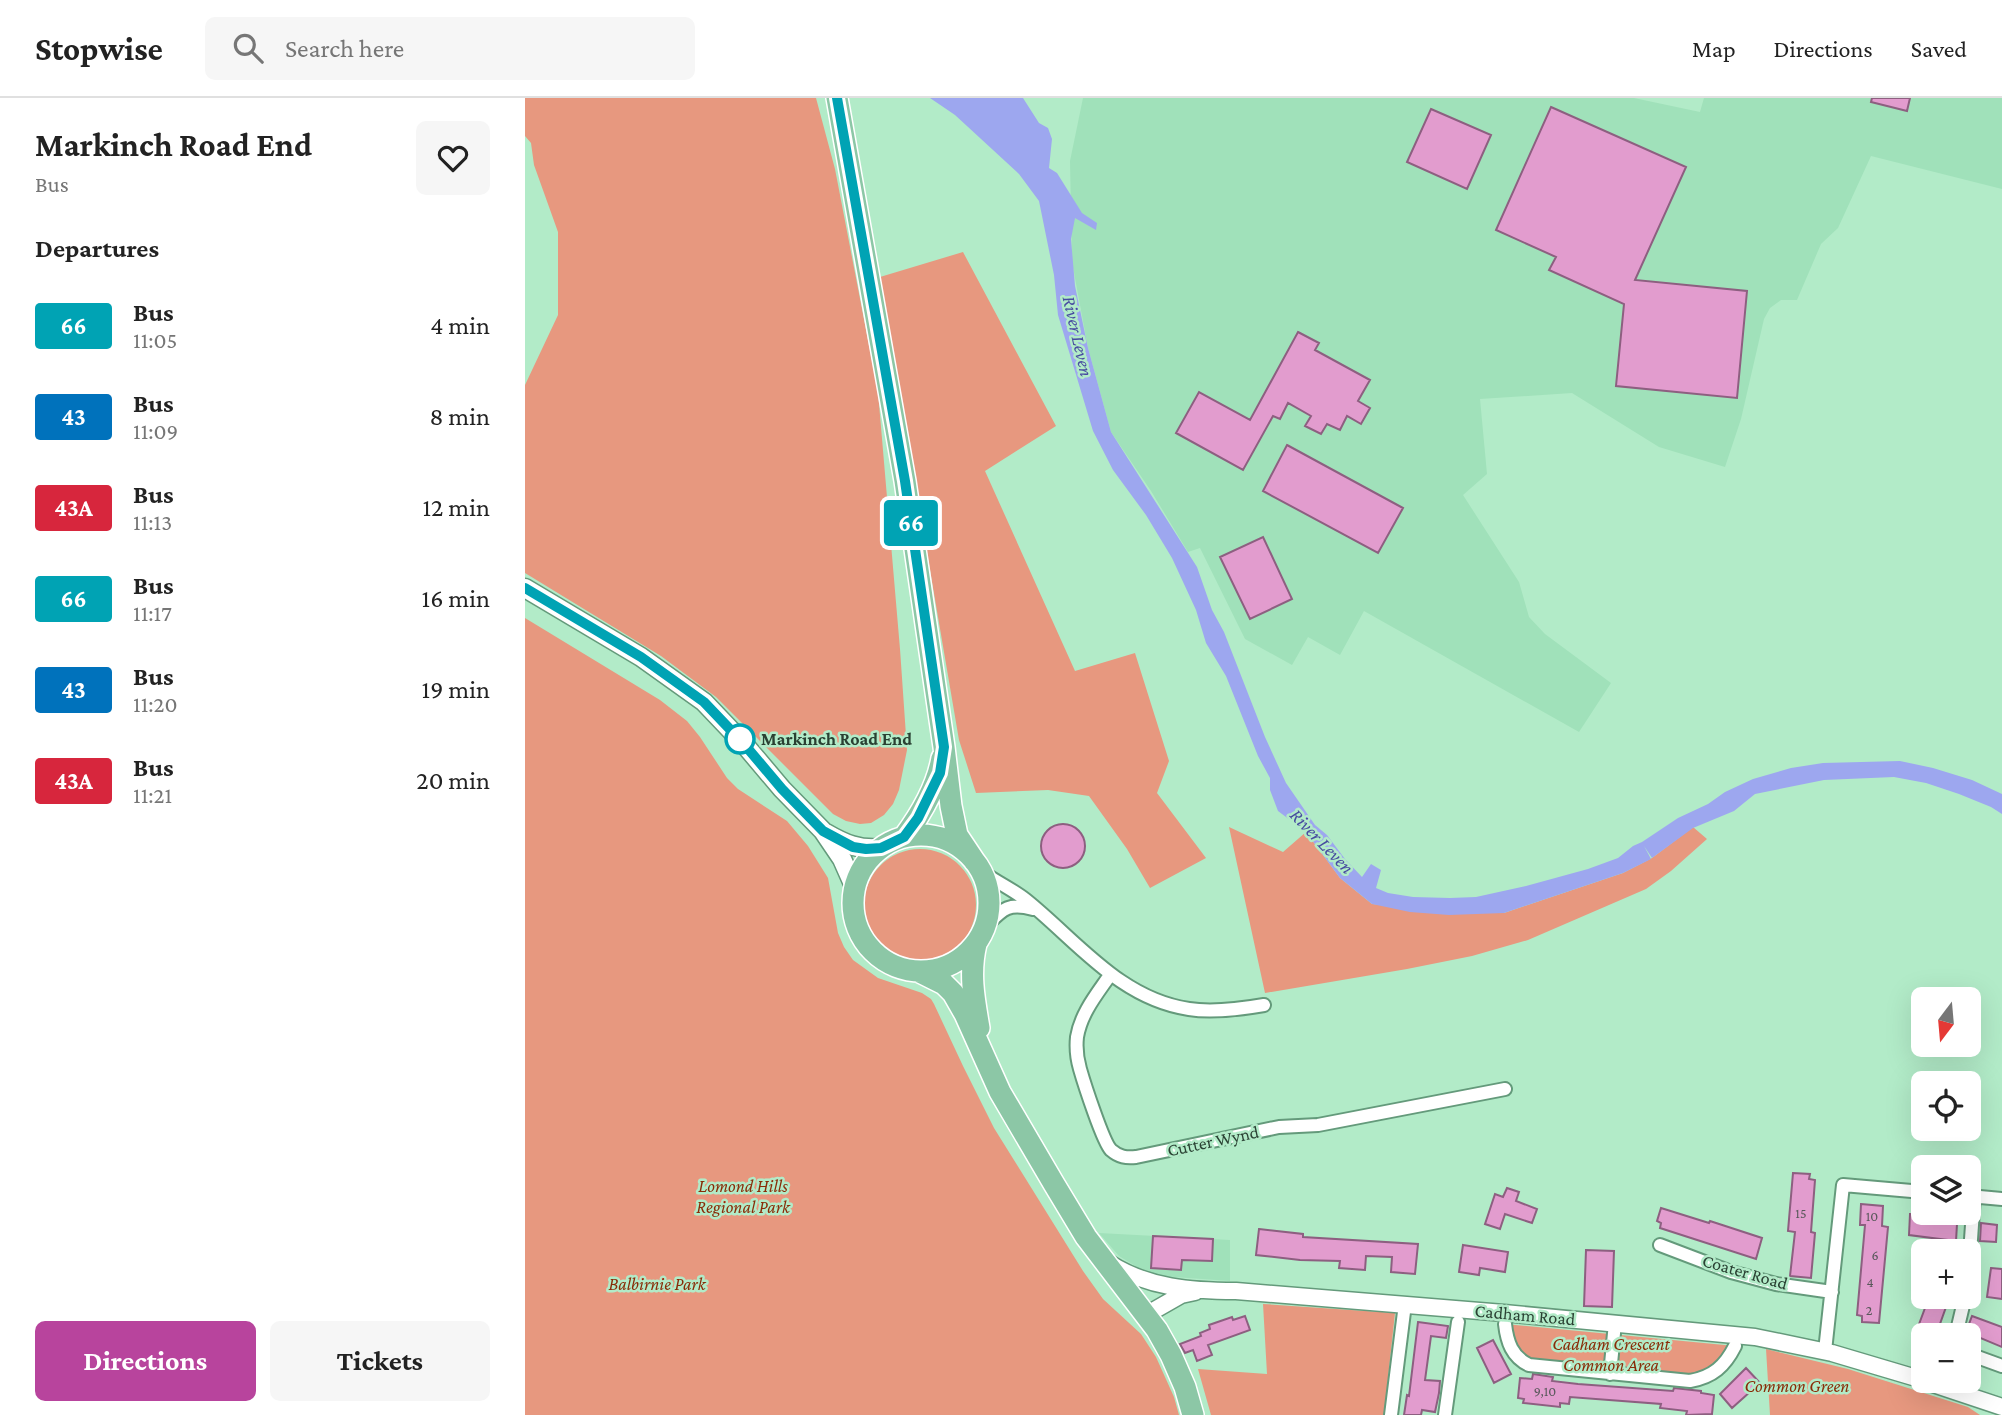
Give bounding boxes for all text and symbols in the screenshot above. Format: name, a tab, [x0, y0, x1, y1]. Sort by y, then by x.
search box	[205, 17, 695, 80]
icon: search	[229, 29, 267, 67]
text: Stopwise	[35, 30, 163, 67]
text: Search here	[285, 34, 404, 63]
text: Map	[1692, 35, 1736, 62]
text: Directions	[1774, 35, 1873, 62]
text: Saved	[1911, 35, 1967, 62]
button: heart	[416, 121, 490, 195]
text: Markinch Road End	[35, 126, 312, 163]
text: Bus	[35, 171, 69, 197]
text: Departures	[35, 234, 159, 263]
water label: River Leven	[1059, 294, 1097, 378]
text: Bus	[133, 298, 174, 327]
text: 4 min	[430, 311, 490, 340]
text: 66	[60, 312, 87, 339]
text: 11:05	[133, 327, 177, 353]
text: Bus	[133, 389, 174, 418]
text: 8 min	[429, 402, 490, 431]
text: 43	[61, 403, 86, 430]
text: 11:09	[133, 418, 178, 444]
text: Bus	[133, 480, 174, 509]
text: 12 min	[422, 493, 490, 522]
text: 43A	[54, 494, 93, 521]
line badge: 66	[879, 500, 943, 546]
text: 11:13	[133, 509, 172, 535]
text: 66	[898, 509, 924, 536]
text: Bus	[133, 571, 174, 600]
text: 16 min	[422, 584, 490, 613]
text: 66	[60, 585, 87, 612]
text: 11:17	[133, 600, 172, 626]
text: Bus	[133, 662, 174, 691]
text: 19 min	[422, 675, 490, 704]
text: 43	[61, 676, 86, 703]
text: 11:20	[133, 691, 178, 717]
marker: Markinch Road End	[725, 724, 755, 754]
place label: Markinch Road End	[761, 729, 912, 749]
text: Bus	[133, 753, 174, 782]
text: 20 min	[416, 766, 490, 795]
text: 43A	[54, 767, 93, 794]
text: 11:21	[133, 782, 172, 808]
water label: River Leven	[1286, 804, 1358, 878]
north arrow	[1911, 987, 1981, 1057]
map controls	[1911, 987, 1981, 1393]
button: locate	[1911, 1071, 1981, 1141]
street label: Cutter Wynd	[1165, 1121, 1261, 1160]
button: layers	[1911, 1155, 1981, 1225]
park label: Lomond Hills Regional Park	[696, 1176, 791, 1217]
house number: 15	[1795, 1205, 1807, 1221]
house number: 10	[1866, 1208, 1878, 1224]
button: +	[1911, 1239, 1981, 1309]
house number: 6	[1871, 1247, 1879, 1263]
street label: Coater Road	[1700, 1250, 1790, 1294]
park label: Balbirnie Park	[608, 1274, 707, 1294]
house number: 4	[1866, 1274, 1874, 1290]
street label: Cadham Road	[1474, 1301, 1577, 1329]
house number: 2	[1866, 1302, 1873, 1318]
button: Directions	[35, 1321, 256, 1401]
button: Tickets	[270, 1321, 490, 1401]
button: −	[1911, 1323, 1981, 1393]
park label: Cadham Crescent Common Area	[1552, 1334, 1671, 1375]
park label: Common Green	[1745, 1376, 1849, 1396]
house number: 9,10	[1534, 1383, 1556, 1399]

